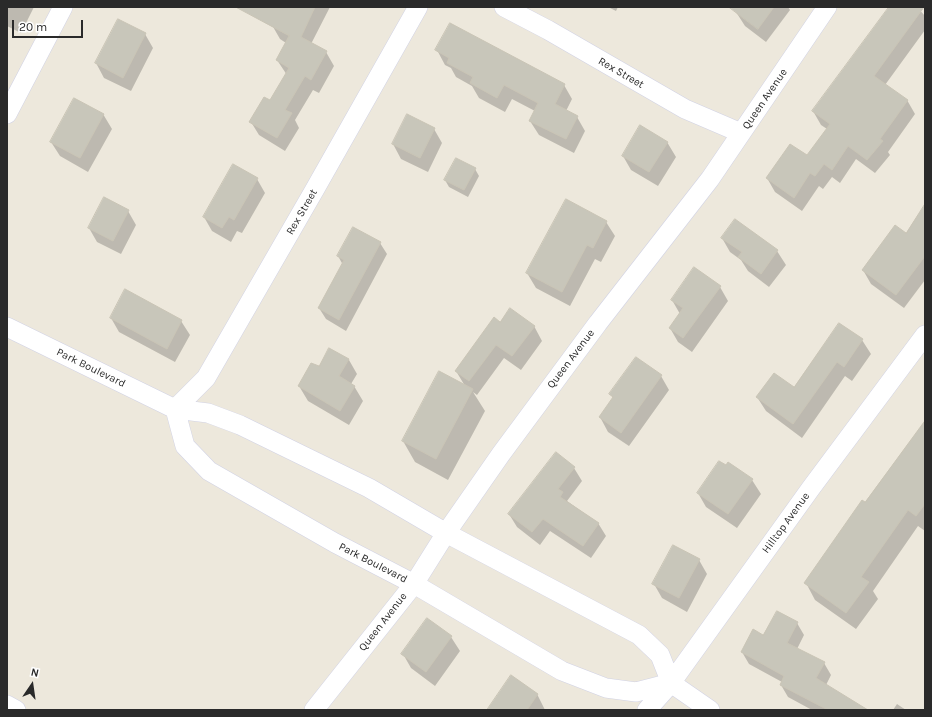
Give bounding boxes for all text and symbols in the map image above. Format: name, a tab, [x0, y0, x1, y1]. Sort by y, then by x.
scale bar	[14, 12, 85, 38]
text: 20 m	[19, 20, 47, 34]
street label: Rex Street	[596, 55, 646, 91]
street label: Queen Avenue	[740, 66, 790, 132]
street label: Rex Street	[284, 187, 320, 237]
street label: Queen Avenue	[544, 327, 598, 391]
street label: Park Boulevard	[54, 346, 128, 390]
street label: Hilltop Avenue	[759, 490, 813, 556]
street label: Park Boulevard	[336, 540, 410, 586]
street label: Queen Avenue	[356, 590, 410, 654]
north arrow	[12, 665, 52, 705]
text: N	[29, 666, 40, 680]

